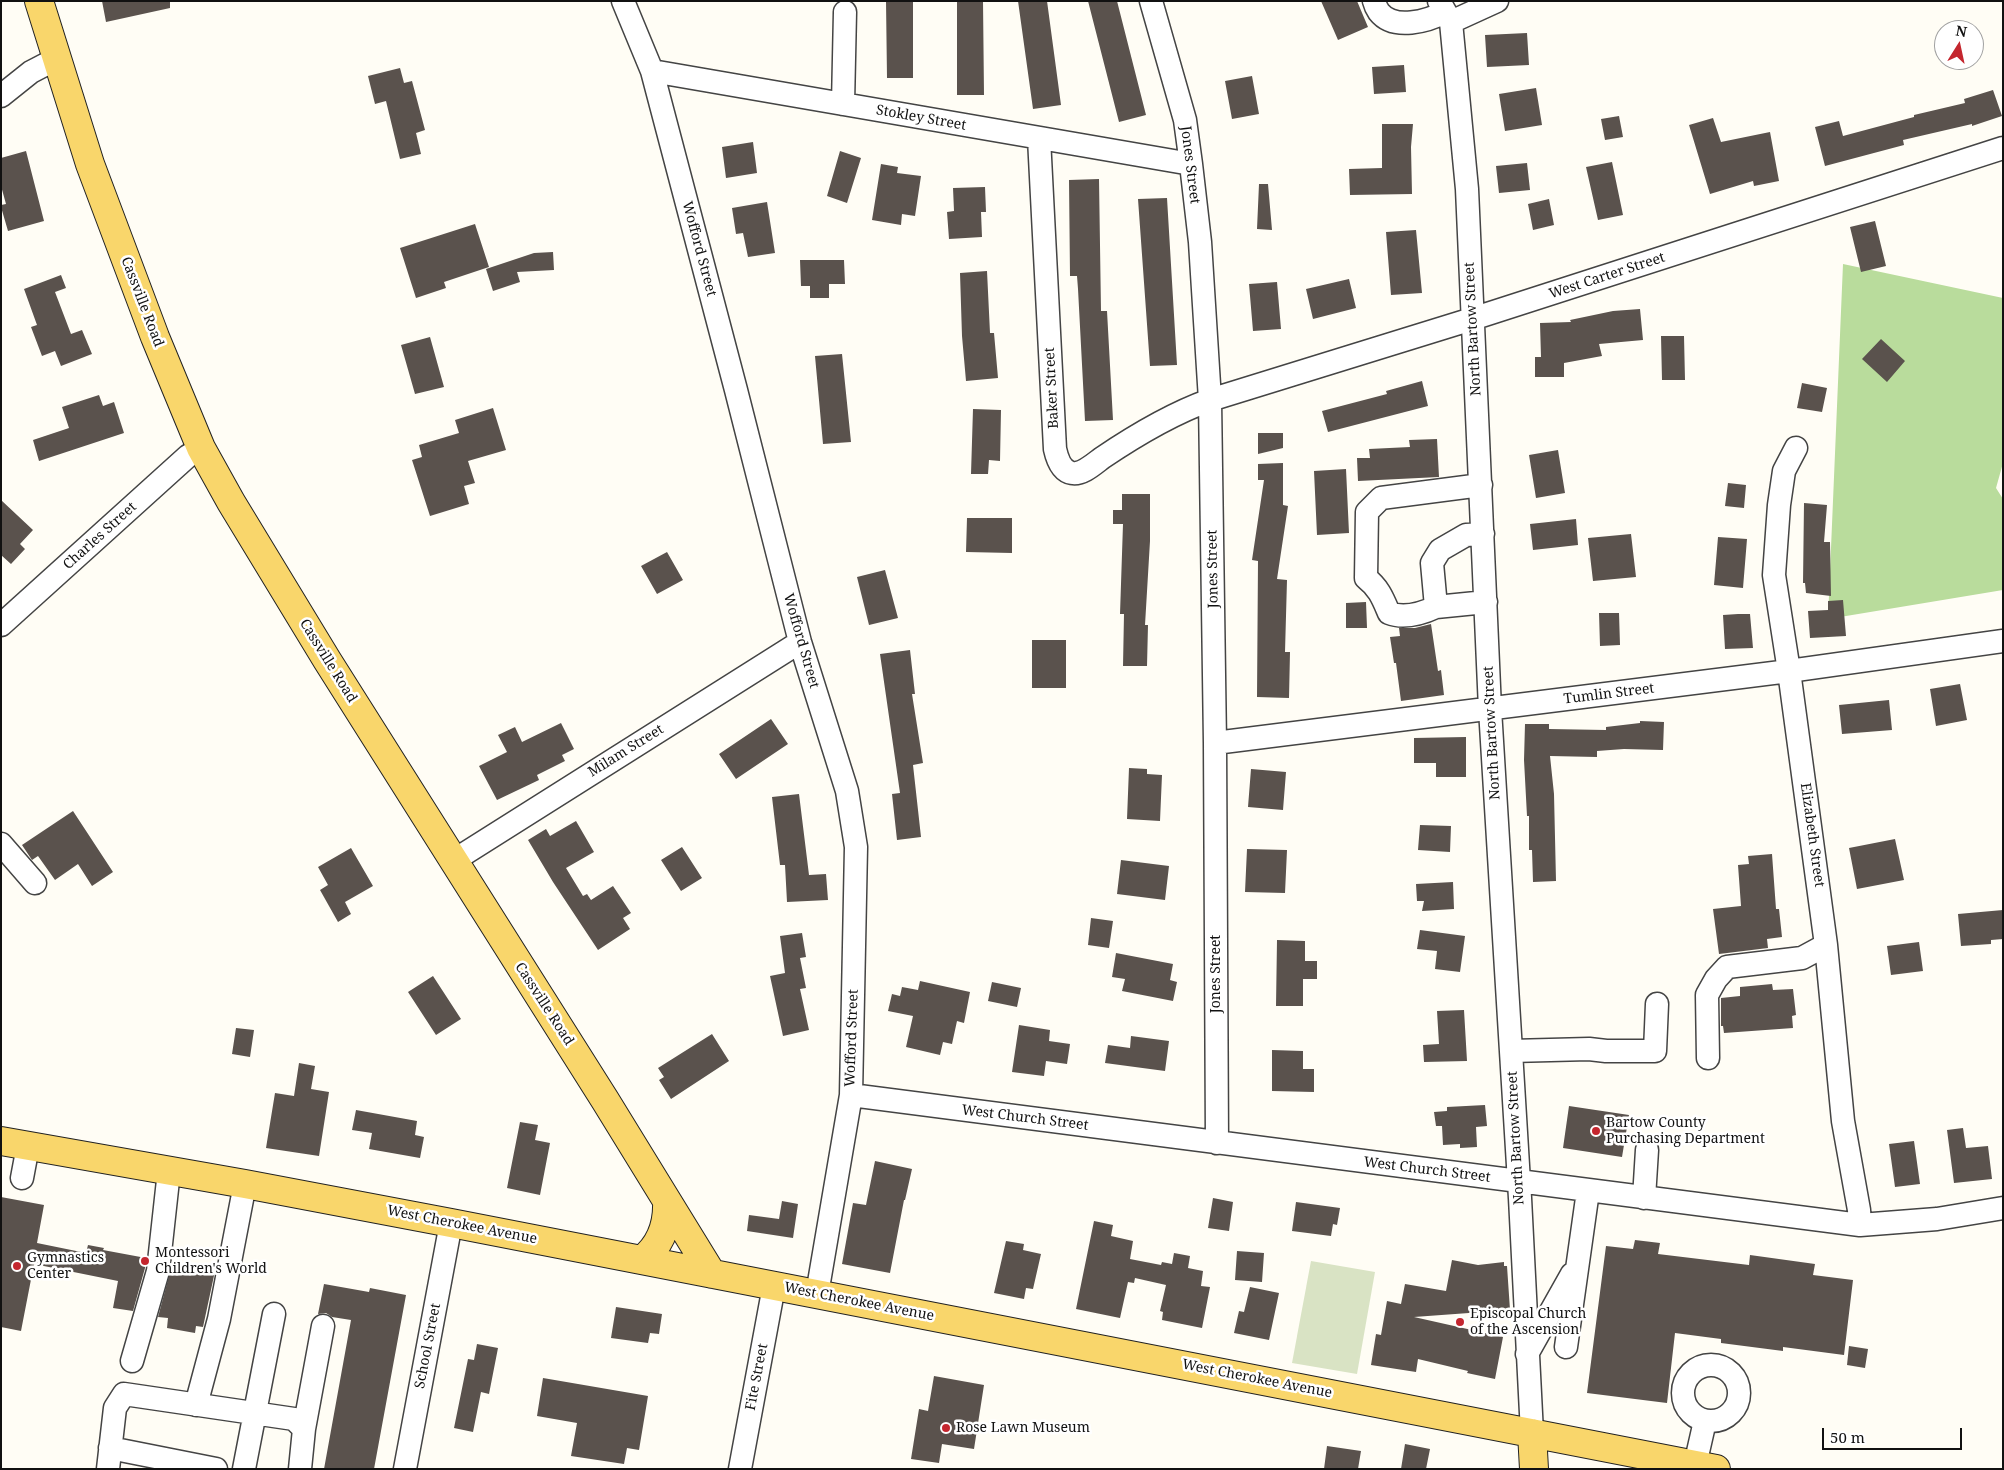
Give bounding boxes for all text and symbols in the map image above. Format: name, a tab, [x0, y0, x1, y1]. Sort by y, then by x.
north arrow	[1934, 20, 1984, 70]
text: N	[1954, 20, 1969, 41]
street label: Stokley Street	[875, 102, 967, 134]
street label: Jones Street	[1177, 125, 1203, 205]
street label: Wofford Street	[678, 200, 720, 298]
street label: West Carter Street	[1547, 249, 1667, 303]
street label: Cassville Road	[117, 255, 167, 349]
street label: North Bartow Street	[1461, 262, 1485, 396]
street label: Baker Street	[1041, 347, 1063, 429]
street label: Charles Street	[60, 499, 140, 573]
street label: Jones Street	[1204, 530, 1222, 608]
street label: Wofford Street	[779, 592, 823, 690]
street label: Cassville Road	[296, 616, 360, 706]
street label: North Bartow Street	[1480, 666, 1504, 800]
street label: Tumlin Street	[1563, 680, 1655, 708]
street label: Milam Street	[585, 721, 667, 781]
street label: Elizabeth Street	[1796, 782, 1828, 888]
street label: Jones Street	[1208, 935, 1224, 1013]
street label: Cassville Road	[511, 959, 577, 1049]
street label: Wofford Street	[842, 989, 862, 1087]
street label: North Bartow Street	[1504, 1071, 1528, 1205]
street label: West Church Street	[961, 1102, 1089, 1134]
place label: Bartow County Purchasing Department	[1606, 1115, 1765, 1148]
marker: Bartow County Purchasing Department	[1590, 1125, 1602, 1137]
street label: West Church Street	[1363, 1154, 1491, 1186]
street label: West Cherokee Avenue	[386, 1202, 538, 1248]
place label: Montessori Children's World	[155, 1245, 267, 1278]
place label: Gymnastics Center	[27, 1250, 104, 1282]
marker: Montessori Children's World	[139, 1255, 151, 1267]
marker: Gymnastics Center	[11, 1260, 23, 1272]
street label: West Cherokee Avenue	[783, 1279, 935, 1325]
street label: School Street	[411, 1302, 445, 1390]
place label: Episcopal Church of the Ascension	[1470, 1306, 1586, 1338]
marker: Episcopal Church of the Ascension	[1454, 1316, 1466, 1328]
street label: Fite Street	[742, 1342, 772, 1412]
street label: West Cherokee Avenue	[1181, 1356, 1333, 1402]
scale bar	[1824, 1418, 1964, 1450]
place label: Rose Lawn Museum	[956, 1420, 1090, 1436]
marker: Rose Lawn Museum	[940, 1422, 952, 1434]
text: 50 m	[1830, 1427, 1865, 1447]

